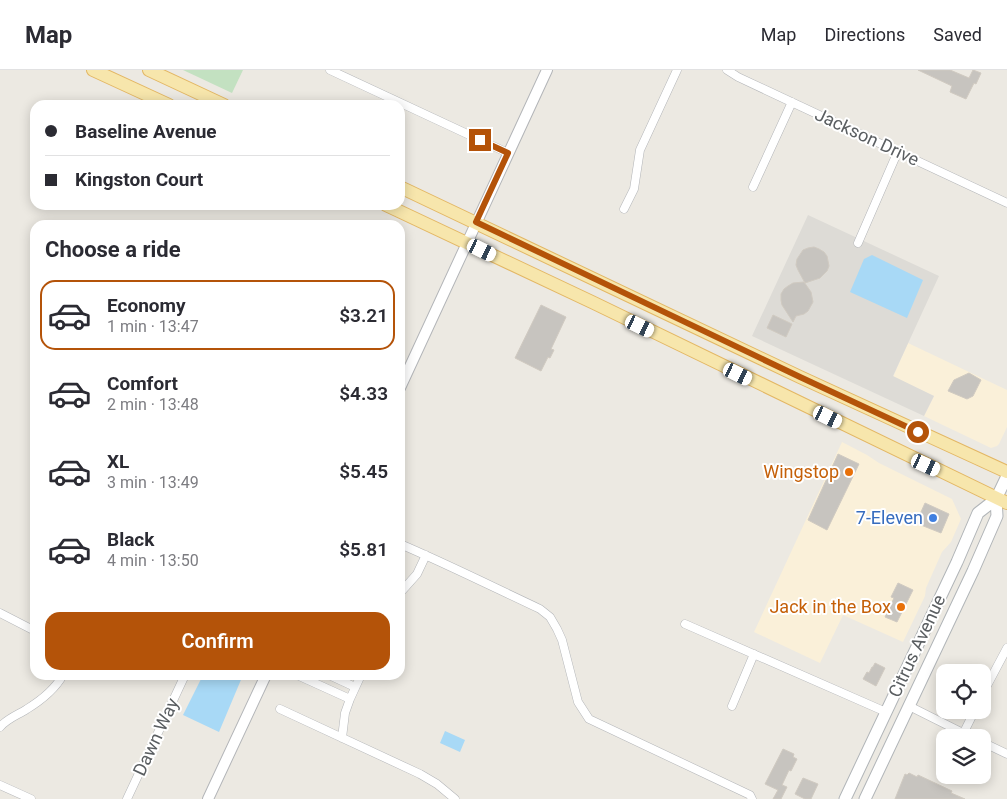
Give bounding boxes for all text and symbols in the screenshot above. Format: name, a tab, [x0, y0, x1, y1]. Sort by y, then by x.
text: Map	[25, 21, 72, 49]
text: Map	[761, 24, 796, 45]
text: Directions	[824, 24, 905, 45]
text: Saved	[933, 24, 982, 45]
street label: Jackson Drive	[812, 103, 923, 170]
text: Baseline Avenue	[75, 120, 217, 143]
route end	[469, 129, 491, 151]
text: Kingston Court	[75, 168, 203, 191]
text: Choose a ride	[45, 237, 181, 262]
car	[465, 237, 498, 263]
icon: car	[47, 293, 92, 338]
text: Economy	[107, 294, 186, 317]
text: $3.21	[339, 304, 388, 327]
car	[623, 313, 656, 339]
text: 1 min · 13:47	[107, 317, 199, 336]
car	[721, 361, 754, 387]
icon: car	[47, 371, 92, 416]
text: Comfort	[107, 372, 178, 395]
text: $4.33	[339, 382, 388, 405]
text: 2 min · 13:48	[107, 395, 199, 414]
car	[811, 404, 844, 430]
route start	[907, 421, 929, 443]
icon: car	[47, 449, 92, 494]
text: XL	[107, 450, 129, 473]
car	[909, 452, 942, 478]
text: $5.45	[339, 460, 388, 483]
place label: Wingstop	[763, 461, 839, 482]
marker: Wingstop	[843, 466, 855, 478]
text: 3 min · 13:49	[107, 473, 199, 492]
place label: 7-Eleven	[856, 507, 923, 528]
marker: 7-Eleven	[927, 512, 939, 524]
icon: car	[47, 527, 92, 572]
text: Black	[107, 528, 154, 551]
text: $5.81	[339, 538, 388, 561]
text: 4 min · 13:50	[107, 551, 199, 570]
street label: Citrus Avenue	[884, 591, 949, 700]
place label: Jack in the Box	[769, 596, 891, 617]
marker: Jack in the Box	[895, 601, 907, 613]
button: Confirm	[45, 612, 390, 670]
map controls	[936, 664, 991, 784]
button: locate	[936, 664, 991, 719]
street label: Dawn Way	[128, 694, 183, 779]
button: layers	[936, 729, 991, 784]

